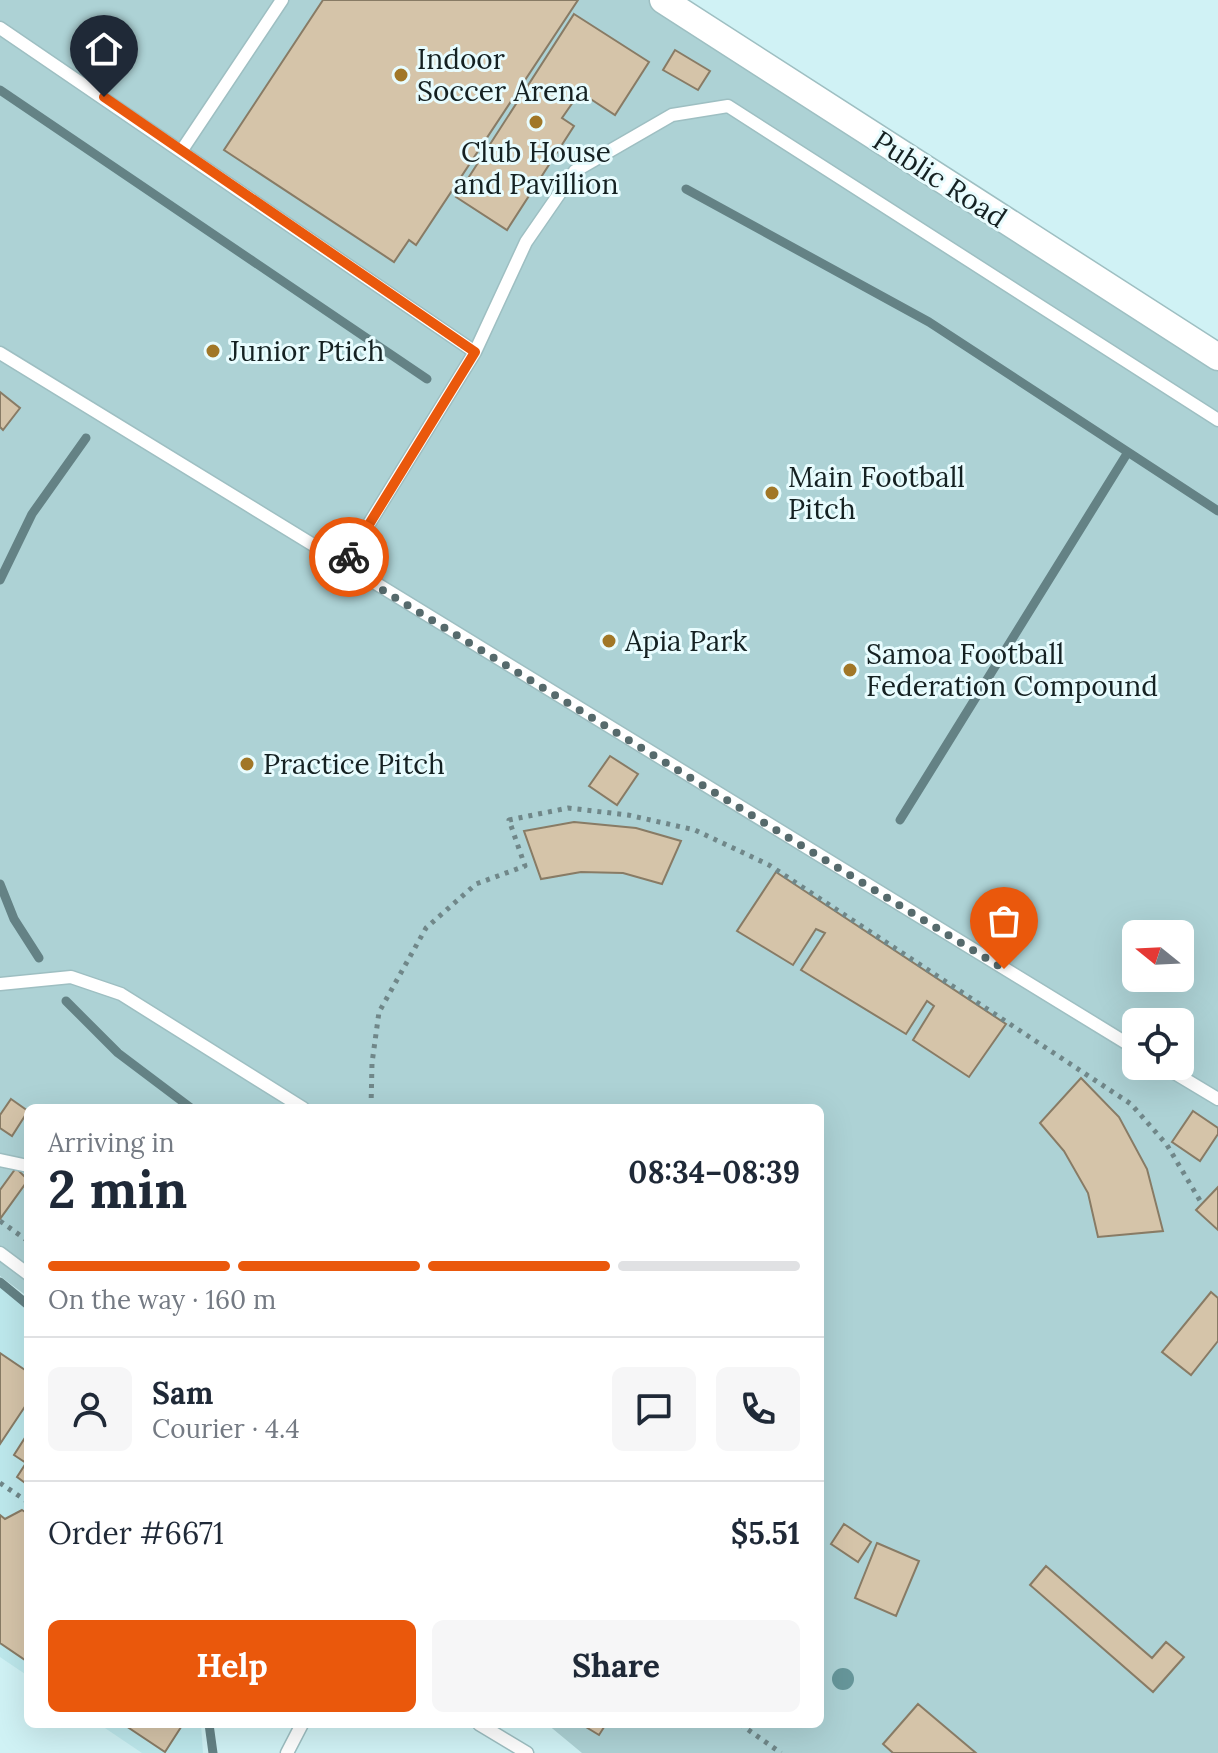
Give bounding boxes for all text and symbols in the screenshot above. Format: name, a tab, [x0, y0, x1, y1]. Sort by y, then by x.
pin	[70, 15, 138, 97]
icon: home	[82, 27, 126, 71]
place label: Indoor Soccer Arena	[417, 41, 590, 109]
marker: Indoor Soccer Arena	[392, 66, 410, 84]
marker: Club House and Pavillion	[527, 113, 545, 131]
street label: Public Road	[866, 122, 1014, 236]
place label: Club House and Pavillion	[454, 134, 618, 202]
place label: Junior Ptich	[228, 333, 384, 369]
marker: Junior Ptich	[204, 342, 222, 360]
place label: Main Football Pitch	[788, 459, 965, 527]
marker: Main Football Pitch	[763, 484, 781, 502]
courier	[309, 517, 389, 597]
icon: bike	[327, 535, 371, 579]
place label: Apia Park	[624, 623, 747, 659]
marker: Apia Park	[600, 632, 618, 650]
place label: Samoa Football Federation Compound	[866, 636, 1158, 704]
marker: Samoa Football Federation Compound	[841, 661, 859, 679]
place label: Practice Pitch	[263, 746, 445, 782]
marker: Practice Pitch	[238, 755, 256, 773]
pin	[970, 887, 1038, 969]
icon: bag	[982, 899, 1026, 943]
north arrow	[1122, 920, 1194, 992]
map controls	[1122, 920, 1194, 1080]
button: locate	[1122, 1008, 1194, 1080]
text: Arriving in	[48, 1126, 175, 1159]
text: 08:34–08:39	[628, 1153, 800, 1191]
text: 2 min	[48, 1156, 187, 1222]
text: On the way · 160 m	[48, 1283, 276, 1316]
button: person	[48, 1367, 132, 1451]
button: chat	[612, 1367, 696, 1451]
button: phone	[716, 1367, 800, 1451]
text: Sam	[152, 1374, 213, 1412]
text: Courier · 4.4	[152, 1412, 300, 1445]
text: Order #6671	[48, 1514, 224, 1552]
text: $5.51	[731, 1514, 800, 1552]
button: Help	[48, 1620, 416, 1712]
button: Share	[432, 1620, 800, 1712]

